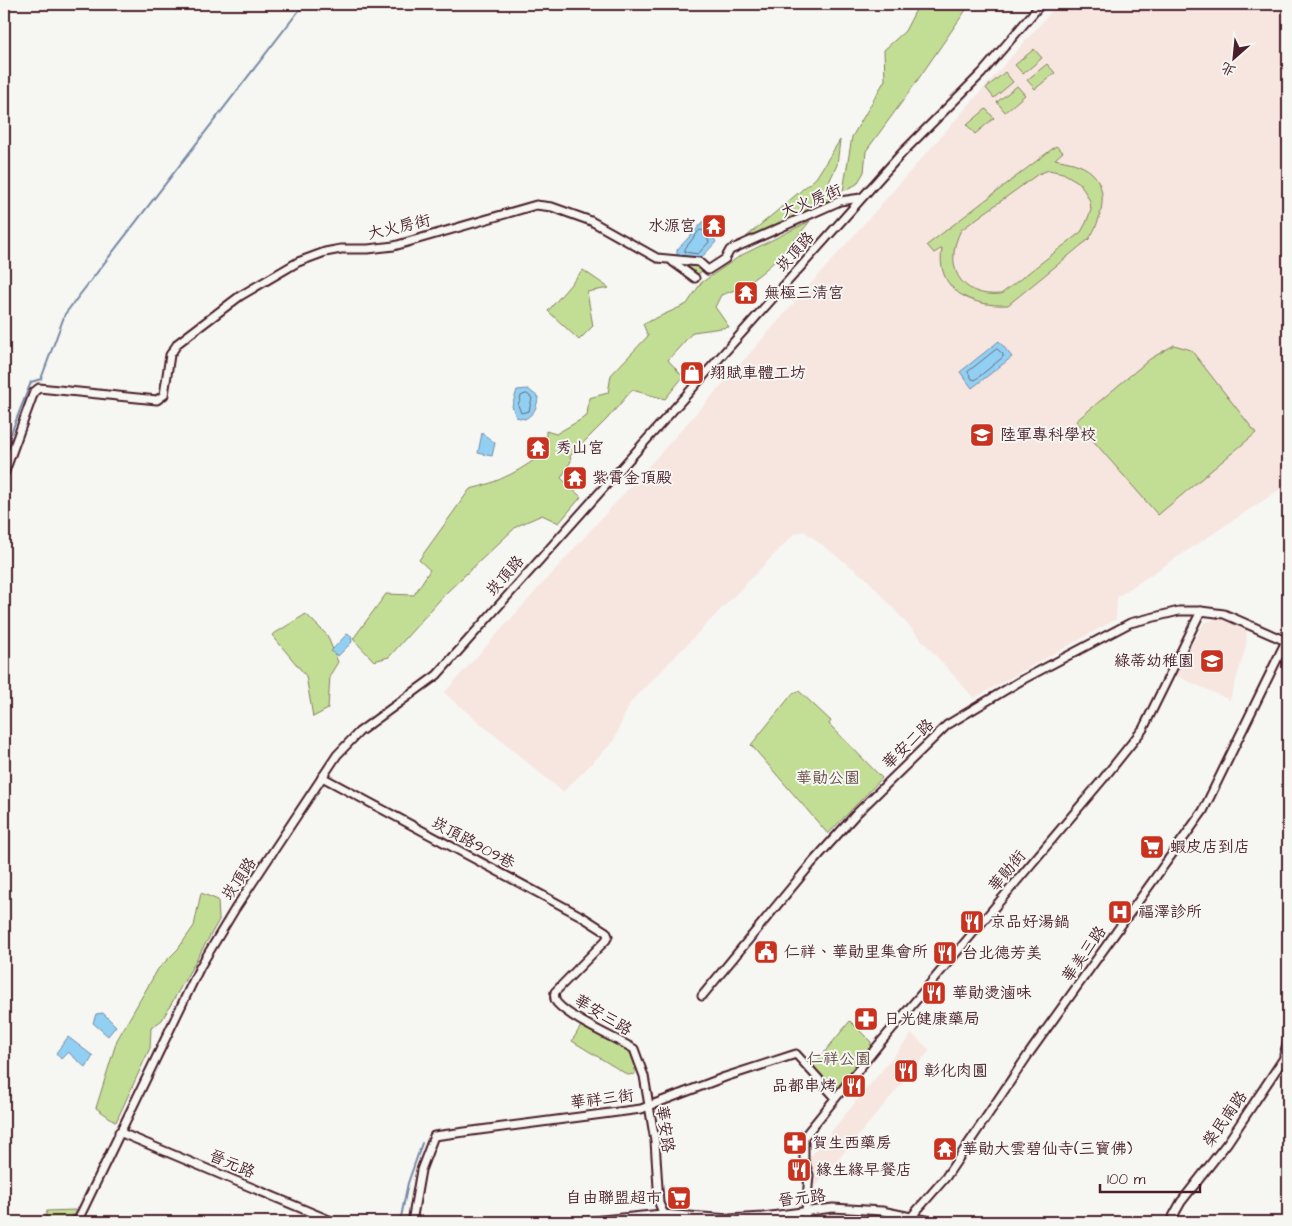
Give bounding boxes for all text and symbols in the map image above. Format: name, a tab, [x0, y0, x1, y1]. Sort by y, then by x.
north arrow	[1210, 32, 1260, 82]
text: 北	[1218, 57, 1239, 81]
street label: 大火房街	[777, 179, 845, 223]
street label: 大火房街	[365, 209, 433, 245]
temple icon: 水源宮	[701, 213, 727, 239]
place label: 水源宮	[648, 215, 696, 237]
street label: 崁頂路	[771, 227, 819, 277]
temple icon: 無極三清宮	[733, 280, 759, 306]
place label: 無極三清宮	[764, 282, 844, 304]
shop icon: 翔賦車體工坊	[679, 360, 705, 386]
place label: 翔賦車體工坊	[710, 362, 806, 384]
school or university icon: 陸軍專科學校	[969, 422, 995, 448]
place label: 陸軍專科學校	[1000, 424, 1096, 446]
temple icon: 秀山宮	[525, 435, 551, 461]
place label: 秀山宮	[556, 437, 604, 459]
temple icon: 紫霄金頂殿	[562, 465, 588, 491]
place label: 紫霄金頂殿	[592, 467, 672, 489]
street label: 崁頂路	[481, 551, 529, 601]
school or university icon: 綠蒂幼稚園	[1199, 648, 1225, 674]
place label: 綠蒂幼稚園	[1114, 650, 1194, 672]
street label: 華安二路	[877, 714, 939, 774]
park label: 華勛公園	[796, 767, 860, 789]
street label: 崁頂路909巷	[427, 812, 519, 874]
supermarket icon: 蝦皮店到店	[1139, 834, 1165, 860]
place label: 蝦皮店到店	[1170, 836, 1250, 858]
street label: 華勛街	[983, 846, 1031, 896]
street label: 崁頂路	[216, 853, 262, 905]
hospital icon: 福澤診所	[1107, 899, 1133, 925]
place label: 福澤診所	[1138, 901, 1202, 923]
restaurant icon: 京品好湯鍋	[959, 909, 985, 935]
place label: 京品好湯鍋	[990, 911, 1070, 933]
street label: 華美三路	[1057, 921, 1111, 987]
public building icon: 仁祥、華勛里集會所	[753, 939, 779, 965]
restaurant icon: 台北德芳美	[932, 940, 958, 966]
place label: 仁祥、華勛里集會所	[784, 941, 928, 963]
place label: 台北德芳美	[962, 942, 1042, 964]
restaurant icon: 華勛燙滷味	[921, 980, 947, 1006]
place label: 華勛燙滷味	[952, 982, 1032, 1004]
street label: 華安三路	[570, 989, 636, 1041]
pharmacy icon: 日光健康藥局	[853, 1006, 879, 1032]
place label: 日光健康藥局	[884, 1008, 980, 1030]
park label: 仁祥公園	[807, 1048, 871, 1070]
restaurant icon: 彰化肉圓	[893, 1058, 919, 1084]
place label: 彰化肉圓	[924, 1060, 988, 1082]
restaurant icon: 品都串烤	[841, 1073, 867, 1099]
place label: 品都串烤	[772, 1075, 836, 1097]
street label: 華祥三街	[569, 1084, 635, 1114]
street label: 榮民南路	[1198, 1086, 1252, 1152]
street label: 華安路	[651, 1104, 679, 1154]
pharmacy icon: 賀生西藥房	[782, 1130, 808, 1156]
place label: 賀生西藥房	[812, 1132, 892, 1154]
temple icon: 華勛大雲碧仙寺(三寶佛)	[932, 1136, 958, 1162]
place label: 華勛大雲碧仙寺(三寶佛)	[962, 1138, 1133, 1160]
street label: 晉元路	[206, 1144, 258, 1184]
restaurant icon: 緣生緣早餐店	[786, 1157, 812, 1183]
place label: 緣生緣早餐店	[816, 1159, 912, 1181]
scale bar	[1100, 1161, 1200, 1193]
text: 100 m	[1107, 1169, 1146, 1190]
street label: 晉元路	[777, 1184, 827, 1212]
supermarket icon: 自由聯盟超市	[666, 1185, 692, 1211]
place label: 自由聯盟超市	[566, 1187, 662, 1209]

